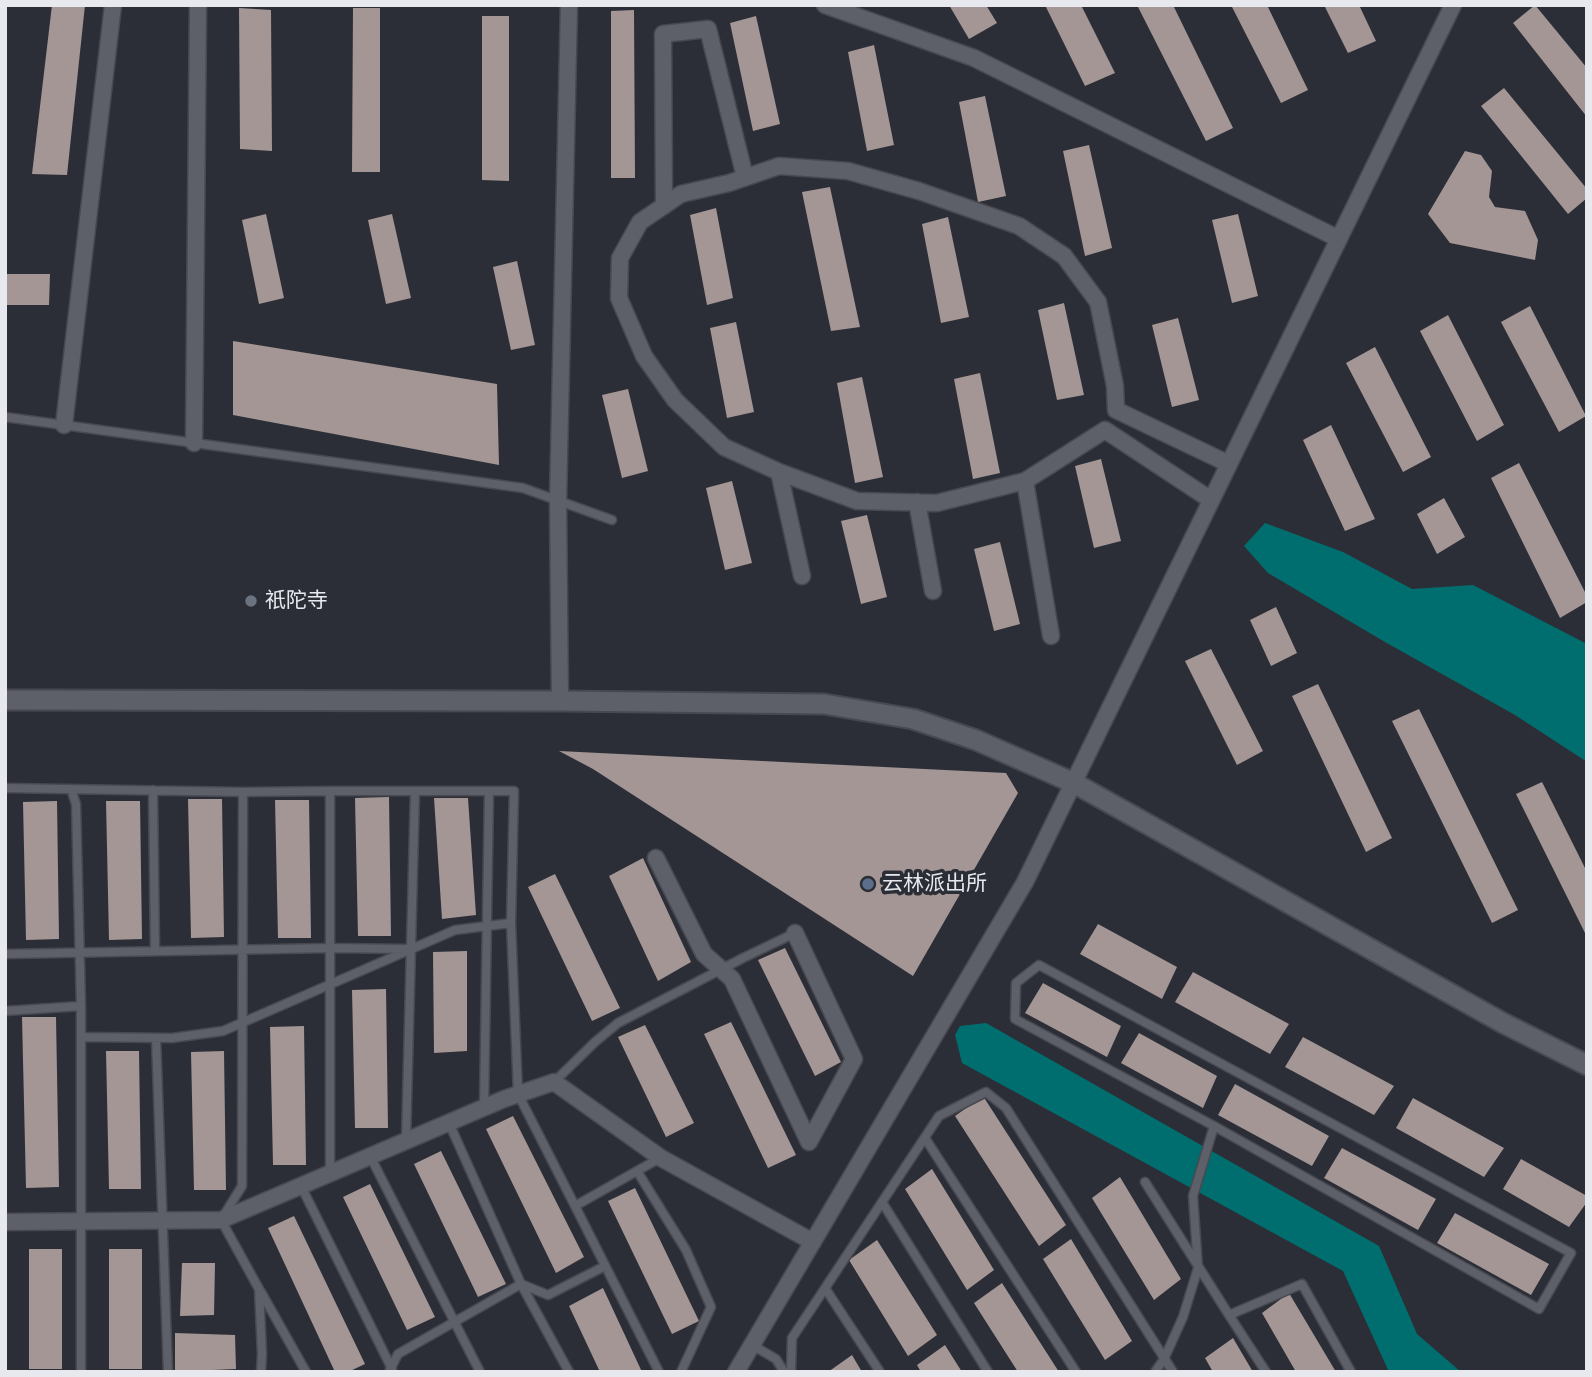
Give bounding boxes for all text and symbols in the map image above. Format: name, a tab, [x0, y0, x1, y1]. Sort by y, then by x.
place label: 祇陀寺	[265, 588, 328, 614]
marker: 祇陀寺	[243, 593, 259, 609]
place label: 云林派出所	[882, 871, 987, 897]
marker: 云林派出所	[860, 876, 876, 892]

